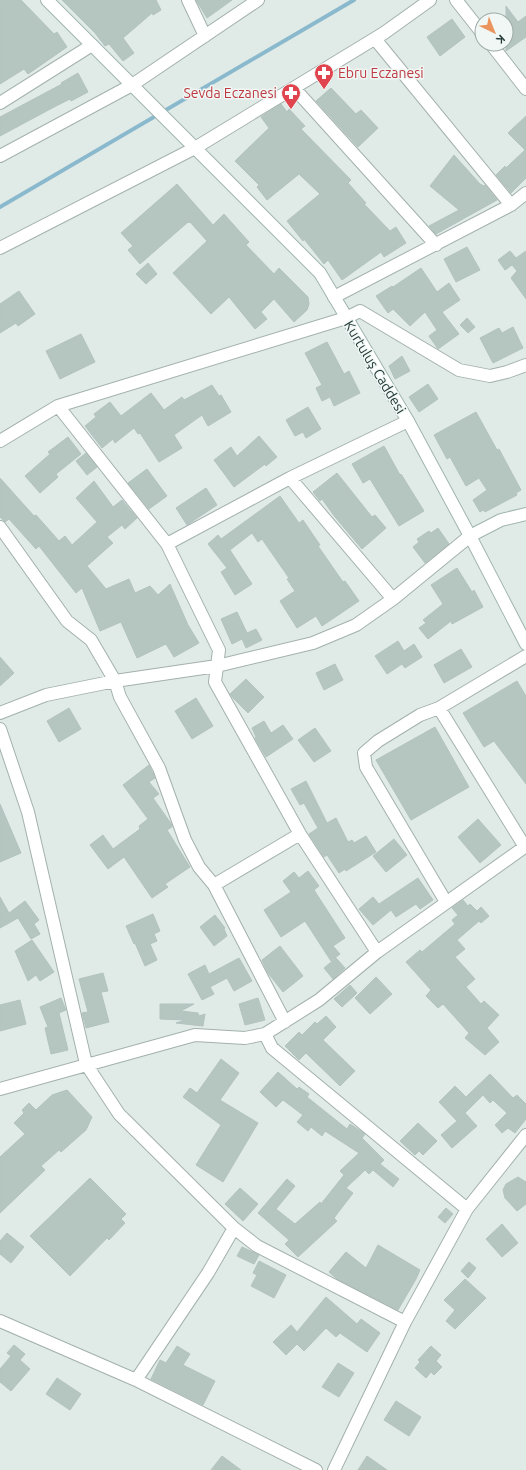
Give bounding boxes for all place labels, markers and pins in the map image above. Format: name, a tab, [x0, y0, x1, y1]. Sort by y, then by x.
pharmacy icon: Ebru Eczanesi	[313, 62, 335, 90]
place label: Ebru Eczanesi	[338, 65, 424, 81]
pharmacy icon: Sevda Eczanesi	[280, 82, 302, 110]
place label: Sevda Eczanesi	[183, 85, 277, 101]

